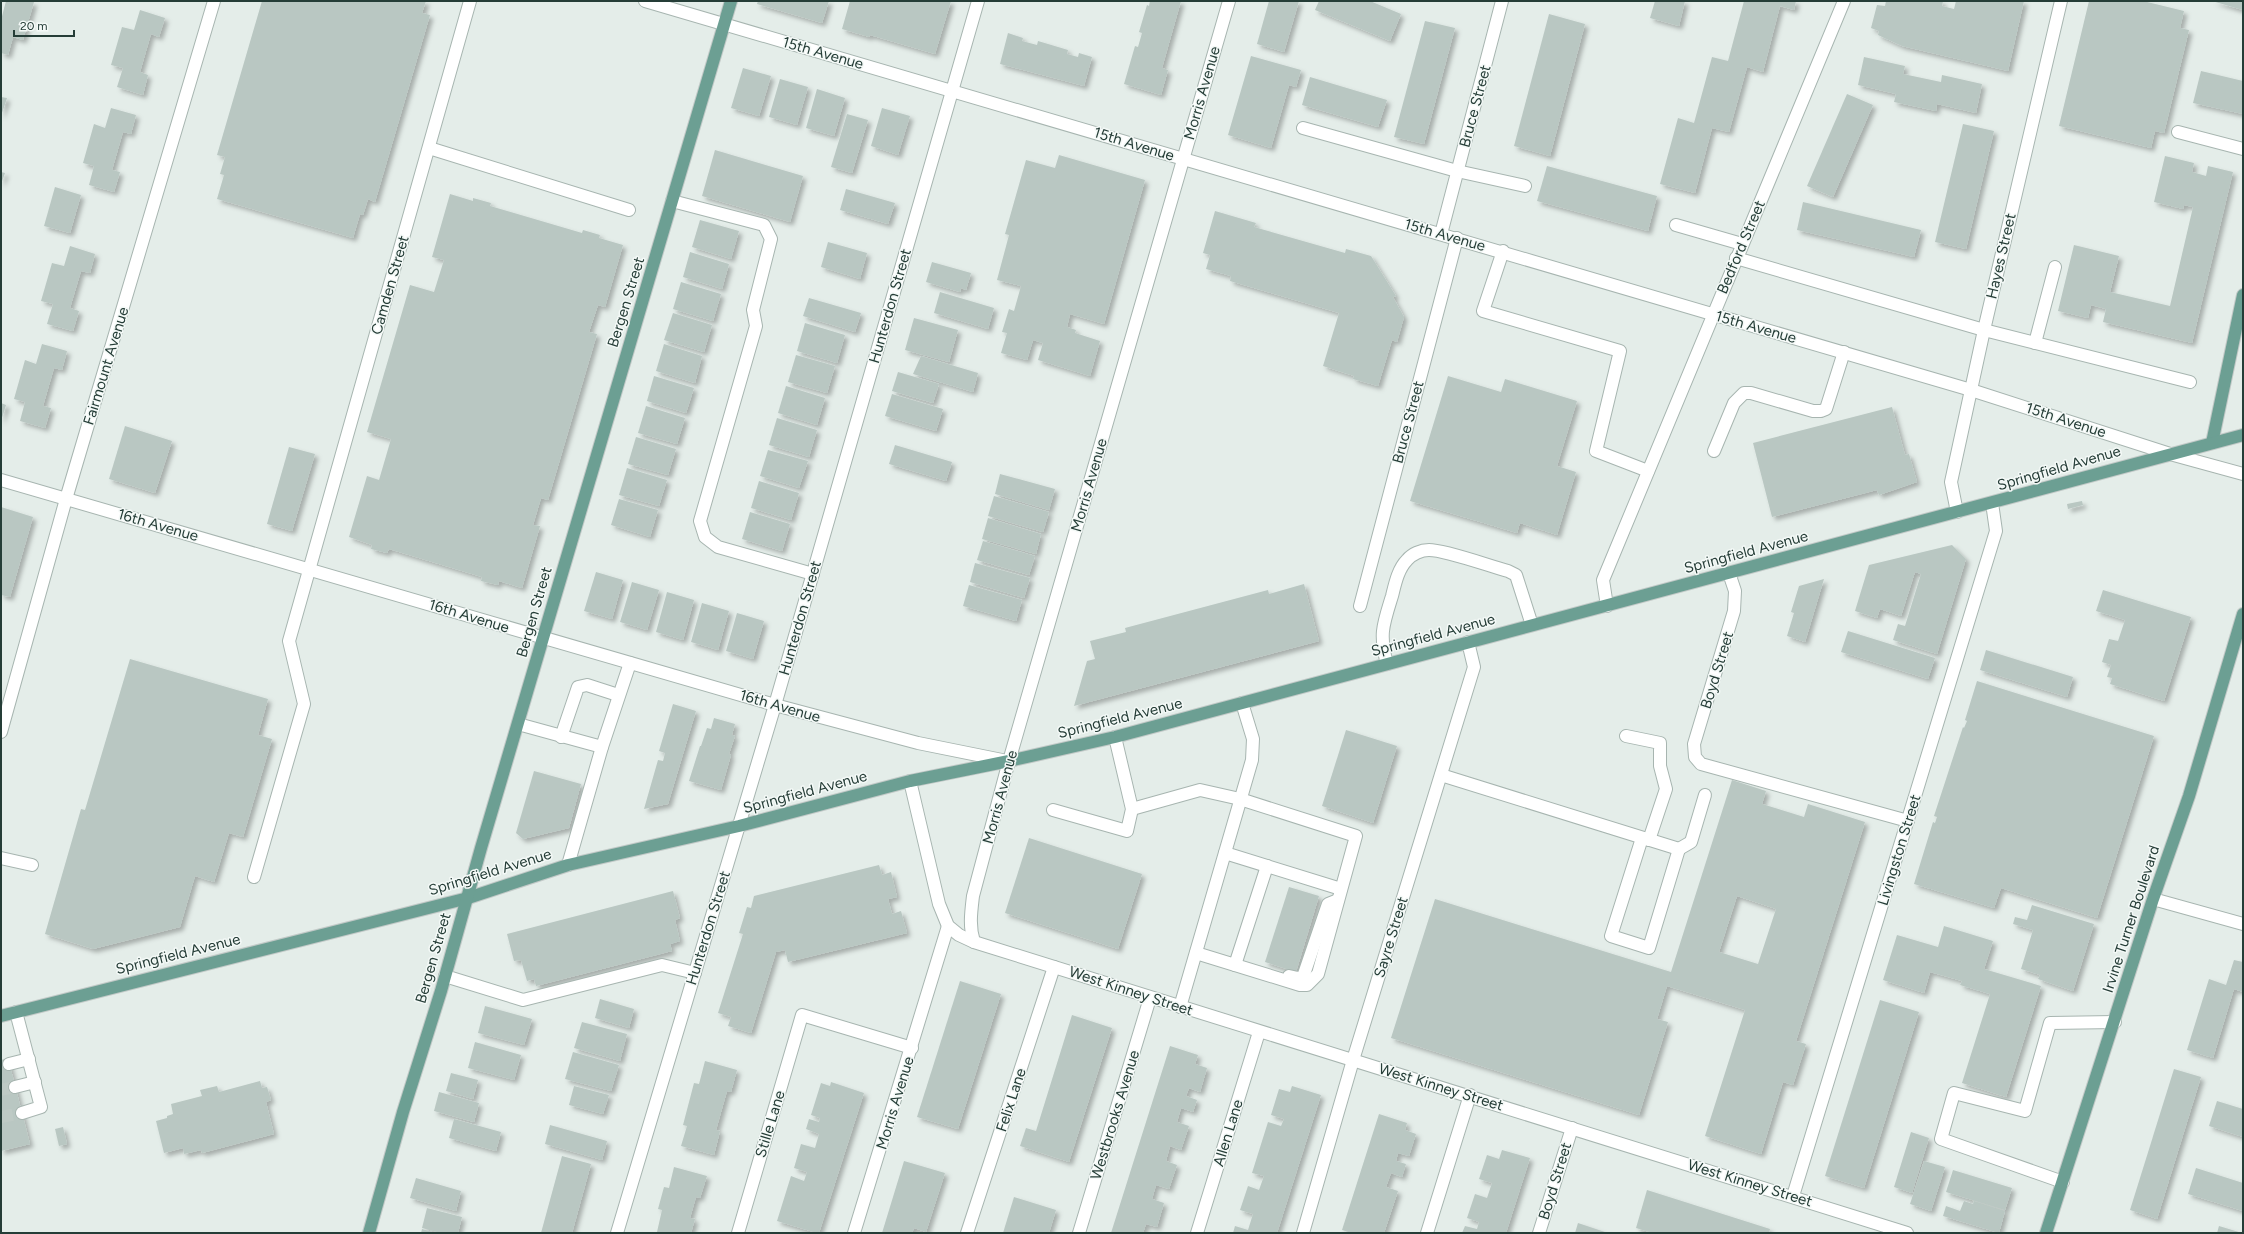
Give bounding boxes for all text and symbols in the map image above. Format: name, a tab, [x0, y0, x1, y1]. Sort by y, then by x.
scale bar	[14, 12, 74, 38]
text: 20 m	[20, 19, 48, 33]
street label: 15th Avenue	[780, 33, 866, 73]
street label: Morris Avenue	[1180, 44, 1224, 142]
street label: Bruce Street	[1455, 62, 1495, 149]
street label: 15th Avenue	[1092, 123, 1176, 165]
street label: Bedford Street	[1713, 197, 1769, 296]
street label: Hayes Street	[1982, 211, 2020, 301]
street label: 15th Avenue	[1402, 215, 1488, 255]
street label: Camden Street	[367, 233, 413, 337]
street label: Hunterdon Street	[865, 246, 915, 365]
street label: Bergen Street	[604, 254, 648, 349]
street label: Fairmount Avenue	[79, 305, 133, 427]
street label: 15th Avenue	[1713, 307, 1799, 347]
street label: Bruce Street	[1388, 378, 1428, 465]
street label: 15th Avenue	[2024, 399, 2108, 441]
street label: Morris Avenue	[1067, 436, 1111, 534]
street label: Springfield Avenue	[1995, 442, 2123, 494]
street label: 16th Avenue	[116, 505, 200, 545]
street label: Springfield Avenue	[1682, 527, 1810, 577]
street label: Hunterdon Street	[775, 558, 825, 677]
street label: Bergen Street	[512, 564, 556, 659]
street label: 16th Avenue	[427, 595, 511, 637]
street label: Springfield Avenue	[1369, 610, 1497, 660]
street label: Boyd Street	[1697, 629, 1737, 711]
street label: 16th Avenue	[738, 686, 822, 726]
street label: Springfield Avenue	[1056, 694, 1184, 742]
street label: Morris Avenue	[979, 748, 1021, 846]
street label: Springfield Avenue	[741, 767, 869, 817]
street label: Livingston Street	[1874, 792, 1925, 908]
street label: Irvine Turner Boulevard	[2099, 843, 2163, 995]
street label: Springfield Avenue	[426, 845, 554, 899]
street label: Hunterdon Street	[682, 868, 734, 987]
street label: Sayre Street	[1370, 894, 1412, 980]
street label: Bergen Street	[411, 910, 455, 1005]
street label: Springfield Avenue	[114, 930, 242, 978]
street label: West Kinney Street	[1067, 962, 1196, 1020]
street label: Westbrooks Avenue	[1087, 1048, 1143, 1182]
street label: Morris Avenue	[872, 1054, 918, 1152]
street label: West Kinney Street	[1377, 1059, 1506, 1115]
street label: Felix Lane	[992, 1066, 1030, 1134]
street label: Stille Lane	[751, 1088, 789, 1160]
street label: Allen Lane	[1209, 1097, 1247, 1169]
street label: Boyd Street	[1535, 1140, 1575, 1222]
street label: West Kinney Street	[1686, 1155, 1815, 1211]

